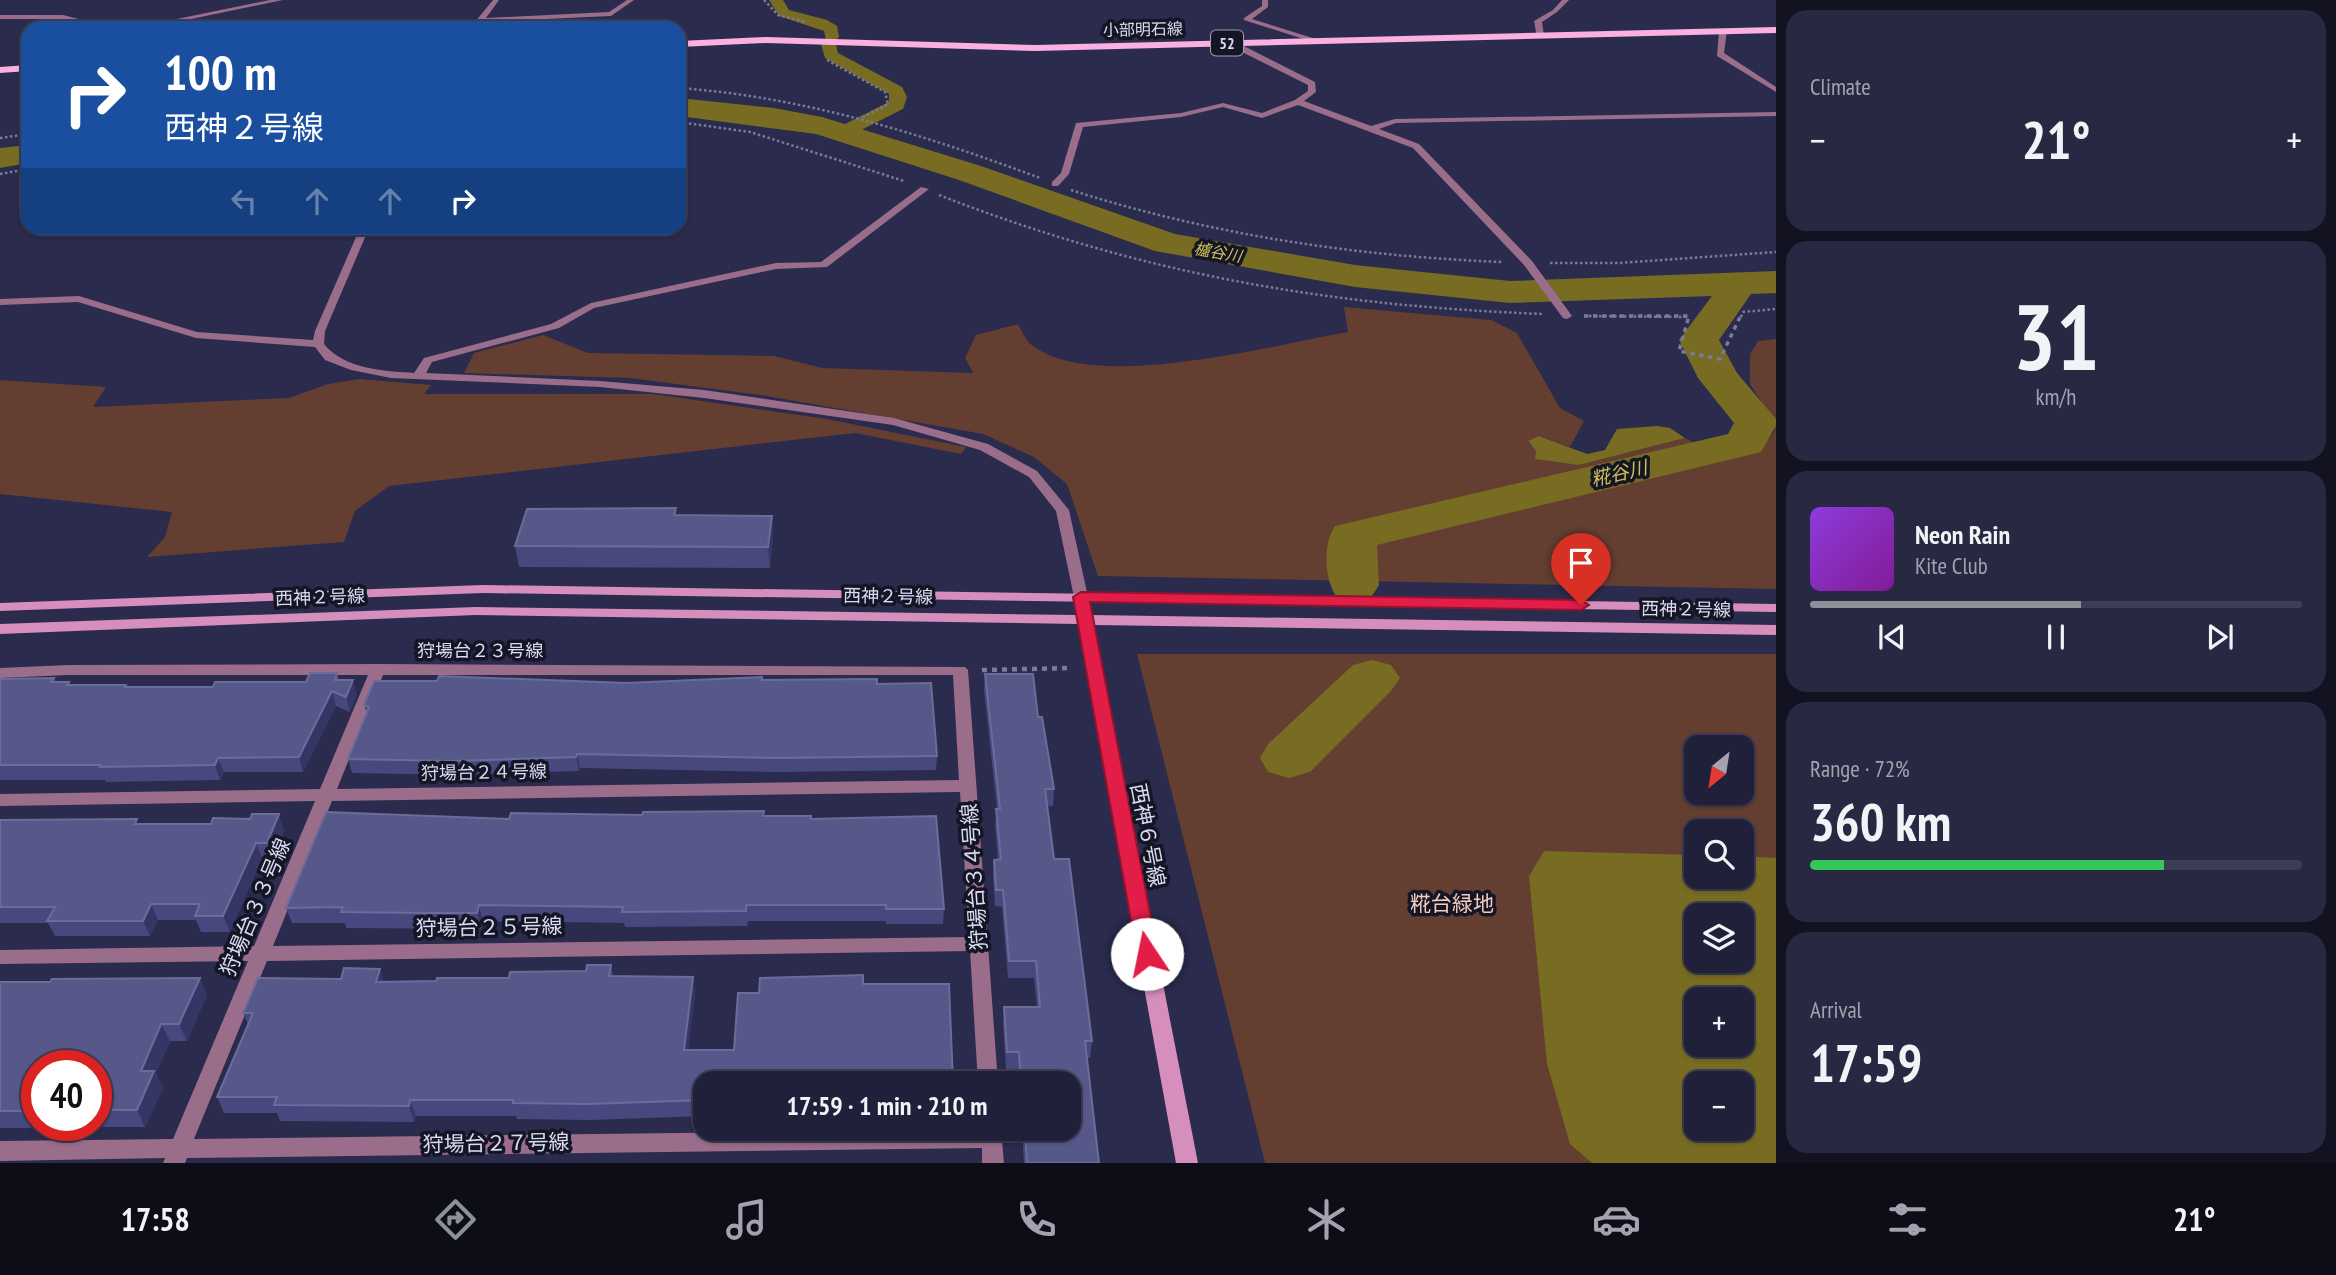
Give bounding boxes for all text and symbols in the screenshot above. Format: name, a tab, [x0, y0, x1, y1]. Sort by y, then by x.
street label: 小部明石線	[1103, 18, 1183, 40]
road number: 52	[1211, 31, 1243, 56]
text: 100 m	[164, 40, 277, 104]
icon: right	[49, 49, 140, 140]
text: Climate	[1810, 72, 1871, 101]
text: 西神２号線	[164, 106, 324, 148]
text: 21°	[2022, 106, 2090, 173]
text: −	[1810, 115, 1826, 164]
text: +	[2286, 115, 2302, 164]
icon: left	[225, 182, 263, 220]
icon: ahead	[298, 182, 336, 220]
icon: ahead	[371, 182, 409, 220]
icon: right	[444, 182, 482, 220]
water label: 櫨谷川	[1193, 238, 1245, 266]
text: 31	[2013, 277, 2100, 395]
text: km/h	[2036, 382, 2076, 411]
water label: 糀谷川	[1589, 454, 1651, 491]
text: Neon Rain	[1915, 518, 2010, 551]
pin	[1551, 533, 1611, 605]
icon: arrive	[1562, 544, 1600, 582]
text: Kite Club	[1915, 551, 1988, 580]
street label: 西神２号線	[275, 584, 365, 610]
street label: 西神２号線	[843, 584, 933, 608]
street label: 西神２号線	[1641, 597, 1731, 621]
icon: previous	[1873, 618, 1911, 656]
icon: pause	[2037, 618, 2075, 656]
icon: next	[2201, 618, 2239, 656]
street label: 狩場台２３号線	[417, 639, 543, 662]
north arrow	[1684, 735, 1754, 805]
map controls	[1684, 735, 1754, 1141]
text: Range · 72%	[1810, 754, 1910, 783]
street label: 狩場台２４号線	[421, 759, 547, 785]
street label: 西神６号線	[1125, 781, 1171, 889]
text: 360 km	[1810, 788, 1951, 855]
street label: 狩場台３４号線	[955, 803, 993, 951]
button: search	[1684, 819, 1754, 889]
street label: 狩場台３３号線	[214, 834, 296, 980]
park label: 糀台緑地	[1410, 890, 1494, 917]
button: layers	[1684, 903, 1754, 973]
street label: 狩場台２５号線	[415, 912, 563, 942]
position arrow	[1110, 917, 1184, 991]
button: +	[1684, 987, 1754, 1057]
text: Arrival	[1810, 995, 1862, 1024]
text: 17:59	[1810, 1029, 1922, 1096]
speed limit sign: 40	[21, 1050, 112, 1141]
button: −	[1684, 1071, 1754, 1141]
text: 17:59 · 1 min · 210 m	[787, 1089, 987, 1122]
street label: 狩場台２７号線	[422, 1128, 570, 1158]
icon: directions	[431, 1195, 480, 1244]
icon: music	[722, 1195, 771, 1244]
icon: phone	[1012, 1195, 1061, 1244]
icon: climate	[1302, 1195, 1351, 1244]
icon: car	[1592, 1195, 1641, 1244]
icon: filters	[1883, 1195, 1932, 1244]
text: 17:58	[121, 1198, 190, 1240]
text: 21°	[2173, 1198, 2215, 1240]

